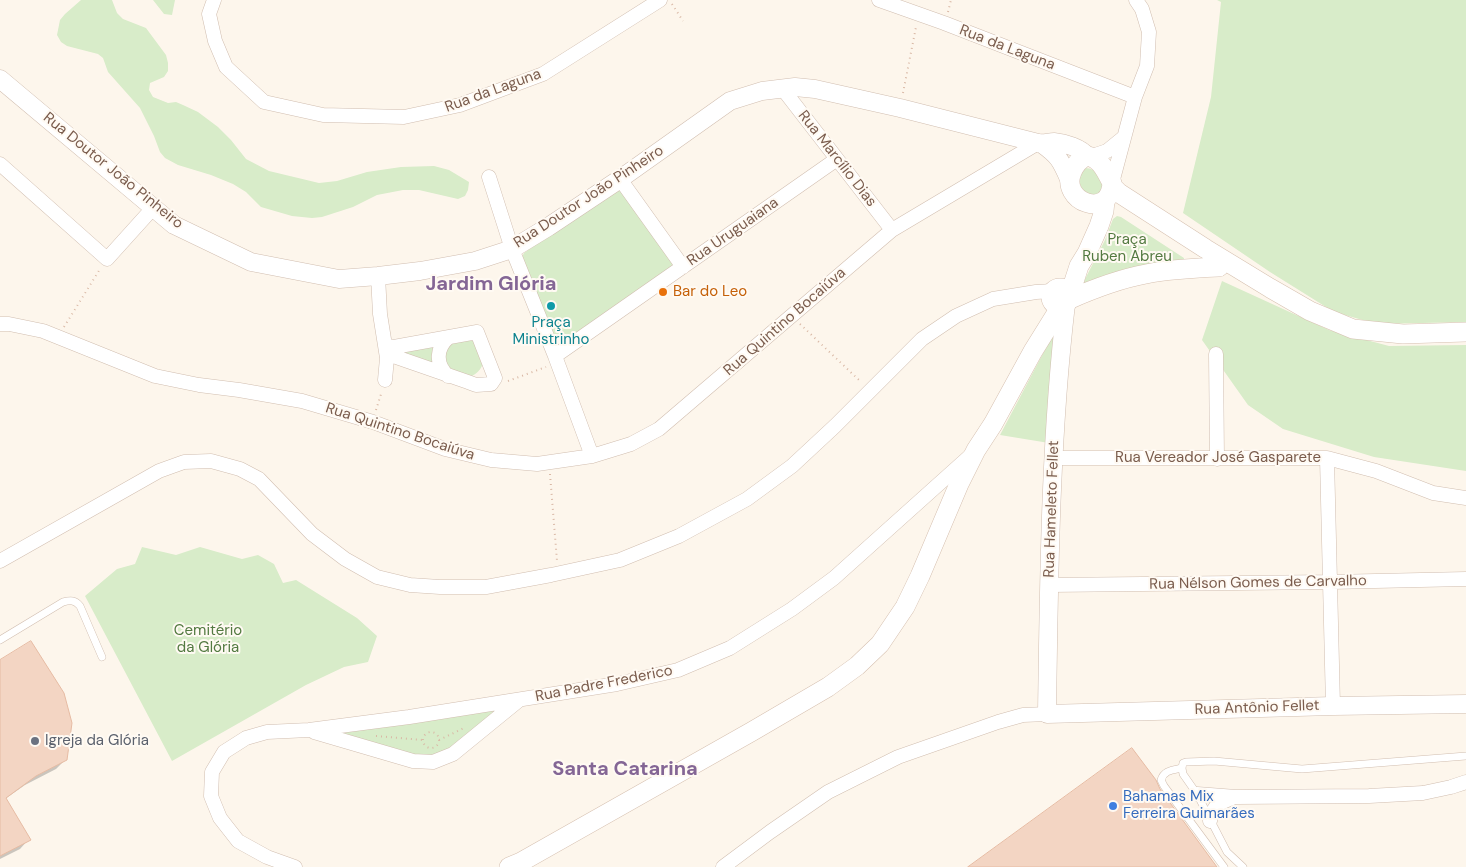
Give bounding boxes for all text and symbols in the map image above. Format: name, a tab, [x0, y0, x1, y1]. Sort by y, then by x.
street label: Rua da Laguna	[957, 21, 1057, 75]
street label: Rua da Laguna	[442, 65, 544, 117]
street label: Rua Marcílio Dias	[794, 107, 880, 211]
street label: Rua Doutor João Pinheiro	[39, 109, 187, 233]
street label: Rua Doutor João Pinheiro	[511, 142, 667, 252]
street label: Rua Uruguaiana	[684, 194, 782, 270]
park label: Praça Ruben Abreu	[1082, 231, 1172, 266]
street label: Rua Quintino Bocaiúva	[720, 264, 850, 380]
district label: Jardim Glória	[425, 273, 557, 297]
place label: Bar do Leo	[673, 283, 747, 301]
marker: Bar do Leo	[657, 286, 669, 298]
marker: Praça Ministrinho	[545, 300, 557, 312]
place label: Praça Ministrinho	[513, 314, 589, 349]
street label: Rua Quintino Bocaiúva	[323, 399, 477, 465]
street label: Rua Hameleto Fellet	[1041, 440, 1063, 578]
street label: Rua Vereador José Gasparete	[1115, 449, 1321, 467]
street label: Rua Nélson Gomes de Carvalho	[1149, 572, 1367, 594]
park label: Cemitério da Glória	[174, 622, 242, 657]
street label: Rua Padre Frederico	[534, 662, 674, 706]
street label: Rua Antônio Fellet	[1194, 697, 1320, 719]
place label: Igreja da Glória	[45, 732, 149, 750]
marker: Igreja da Glória	[29, 735, 41, 747]
district label: Santa Catarina	[552, 758, 698, 782]
place label: Bahamas Mix Ferreira Guimarães	[1123, 788, 1255, 823]
marker: Bahamas Mix Ferreira Guimarães	[1107, 800, 1119, 812]

